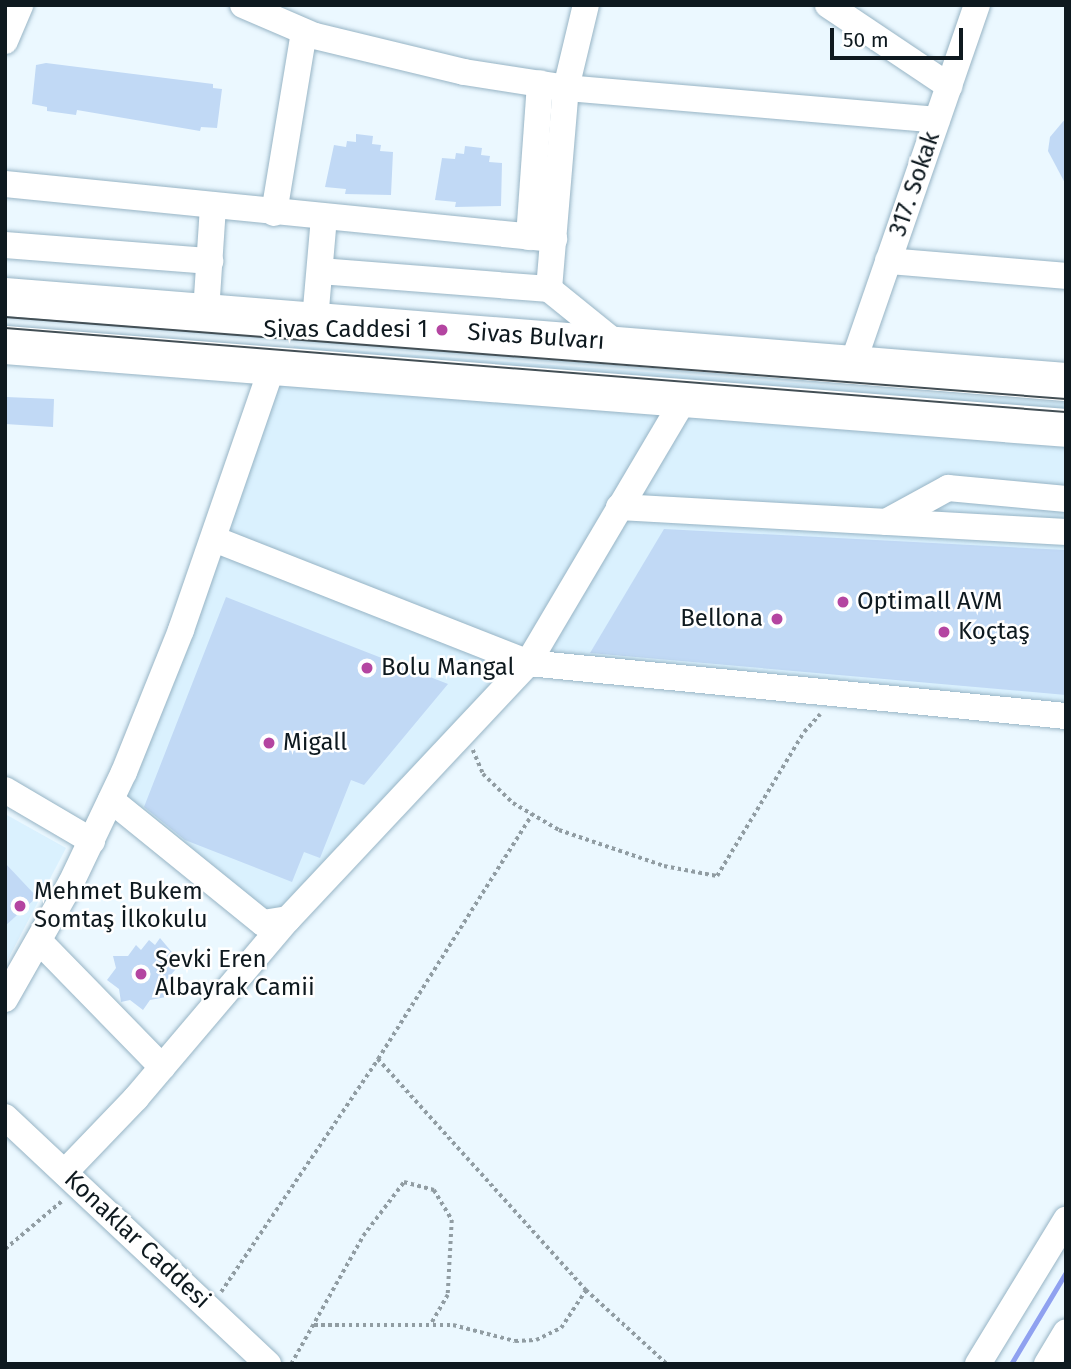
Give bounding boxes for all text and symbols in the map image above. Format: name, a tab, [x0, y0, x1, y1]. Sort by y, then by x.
scale bar	[833, 14, 966, 58]
text: 50 m	[843, 27, 889, 53]
street label: 317. Sokak	[884, 128, 946, 240]
place label: Sivas Caddesi 1	[264, 316, 428, 344]
street label: Sivas Bulvarı	[466, 318, 606, 356]
marker: Sivas Caddesi 1	[434, 322, 450, 338]
place label: Optimall AVM	[857, 588, 1002, 616]
marker: Optimall AVM	[835, 594, 851, 610]
place label: Bellona	[680, 605, 763, 633]
marker: Bellona	[769, 611, 785, 627]
place label: Koçtaş	[958, 618, 1030, 646]
marker: Koçtaş	[936, 624, 952, 640]
place label: Bolu Mangal	[381, 654, 515, 682]
marker: Bolu Mangal	[359, 660, 375, 676]
place label: Migall	[283, 729, 347, 757]
marker: Migall	[261, 735, 277, 751]
place label: Mehmet Bukem Somtaş İlkokulu	[34, 878, 208, 934]
marker: Mehmet Bukem Somtaş İlkokulu	[12, 898, 28, 914]
place label: Şevki Eren Albayrak Camii	[155, 946, 315, 1002]
marker: Şevki Eren Albayrak Camii	[133, 966, 149, 982]
street label: Konaklar Caddesi	[58, 1165, 216, 1315]

